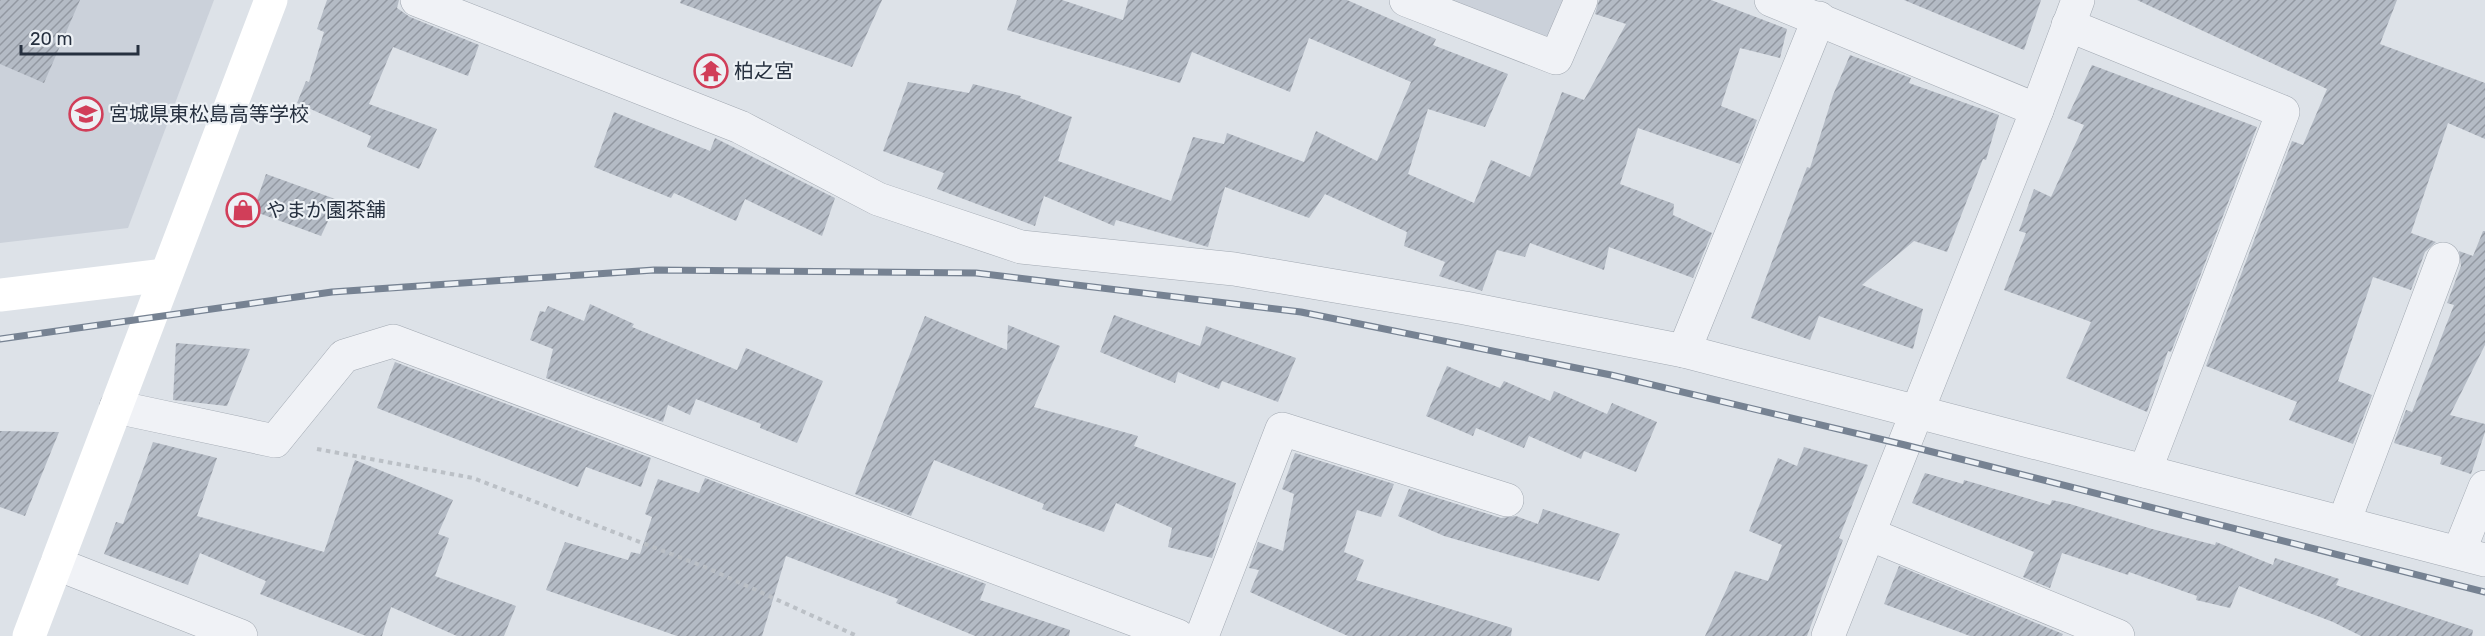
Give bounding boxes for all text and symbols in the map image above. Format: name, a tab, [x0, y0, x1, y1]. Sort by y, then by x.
scale bar	[21, 18, 138, 56]
text: 20 m	[30, 28, 72, 50]
temple icon: 柏之宮	[693, 53, 729, 89]
place label: 柏之宮	[734, 59, 794, 83]
school or university icon: 宮城県東松島高等学校	[68, 96, 104, 132]
place label: 宮城県東松島高等学校	[109, 102, 309, 126]
shop icon: やまか園茶舗	[225, 192, 261, 228]
place label: やまか園茶舗	[266, 198, 386, 222]

